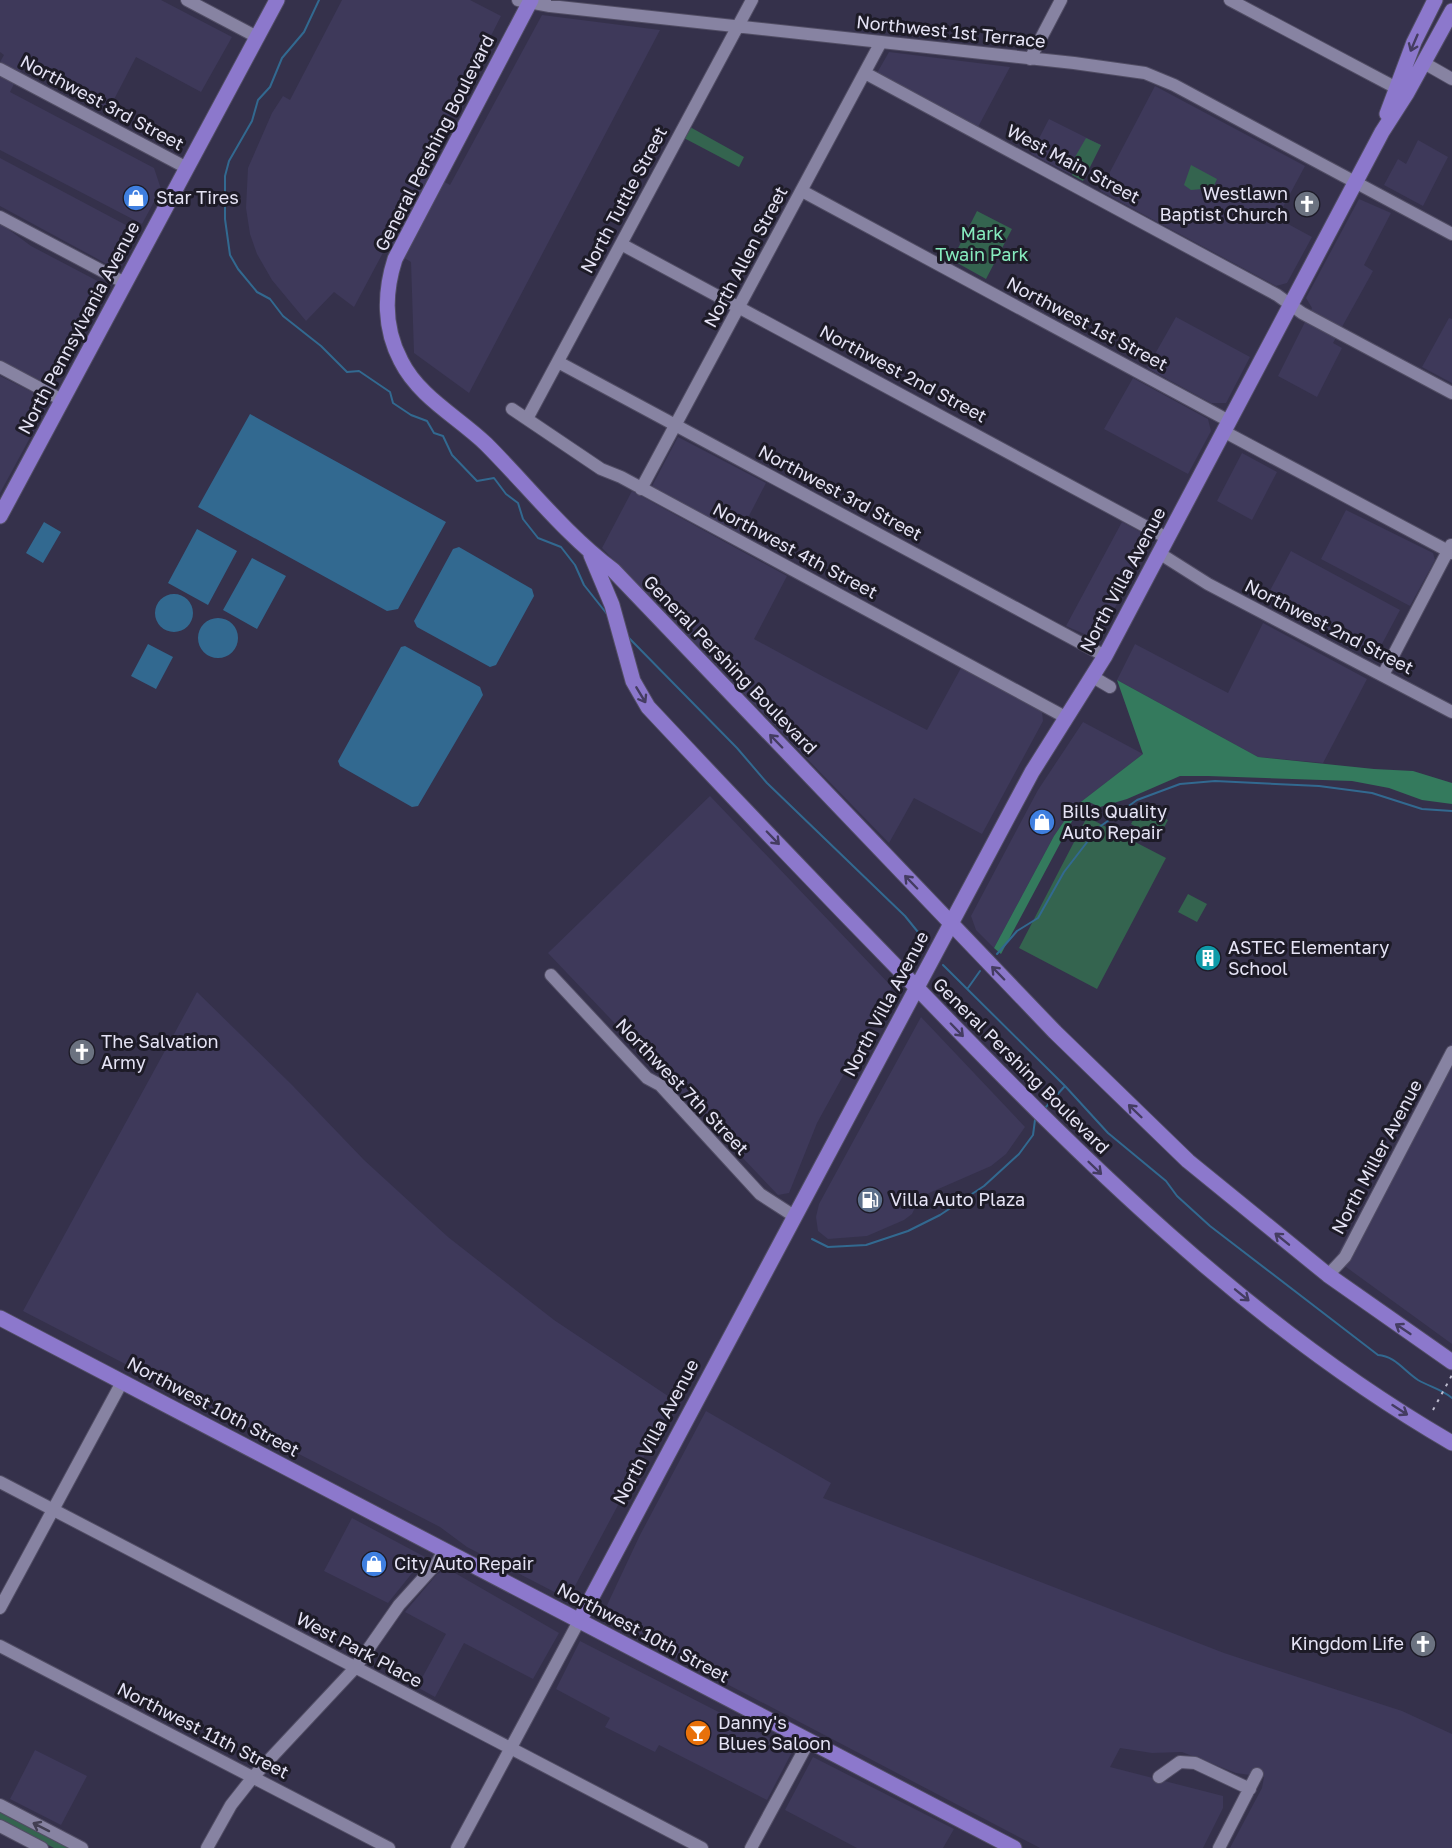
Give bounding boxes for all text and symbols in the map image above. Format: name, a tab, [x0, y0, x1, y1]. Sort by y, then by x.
street label: Northwest 1st Terrace	[855, 10, 1047, 52]
street label: General Pershing Boulevard	[370, 31, 498, 255]
one-way arrow	[1408, 33, 1419, 52]
street label: Northwest 3rd Street	[17, 50, 188, 155]
street label: West Main Street	[1003, 119, 1144, 207]
street label: North Tuttle Street	[575, 122, 671, 277]
street label: North Allen Street	[699, 182, 792, 331]
place label: Westlawn Baptist Church	[1160, 182, 1288, 225]
shop icon: Star Tires	[121, 183, 151, 213]
place label: Star Tires	[156, 186, 239, 208]
church icon: Westlawn Baptist Church	[1292, 189, 1322, 219]
street label: North Pennsylvania Avenue	[13, 217, 144, 438]
park label: Mark Twain Park	[935, 222, 1029, 265]
street label: Northwest 1st Street	[1003, 271, 1172, 375]
street label: Northwest 2nd Street	[816, 320, 991, 427]
street label: Northwest 3rd Street	[755, 440, 926, 545]
street label: Northwest 4th Street	[709, 497, 881, 603]
street label: North Villa Avenue	[1075, 503, 1170, 656]
street label: General Pershing Boulevard	[639, 570, 822, 758]
street label: Northwest 2nd Street	[1241, 574, 1417, 678]
one-way arrow	[635, 686, 647, 703]
one-way arrow	[769, 733, 783, 748]
place label: Bills Quality Auto Repair	[1062, 800, 1167, 843]
shop icon: Bills Quality Auto Repair	[1027, 807, 1057, 837]
one-way arrow	[766, 830, 780, 845]
one-way arrow	[903, 874, 918, 889]
street label: North Villa Avenue	[838, 927, 933, 1080]
place label: ASTEC Elementary School	[1228, 936, 1389, 979]
building icon: ASTEC Elementary School	[1193, 943, 1223, 973]
one-way arrow	[990, 965, 1005, 980]
street label: General Pershing Boulevard	[929, 973, 1114, 1158]
street label: Northwest 7th Street	[612, 1013, 754, 1159]
one-way arrow	[950, 1023, 964, 1038]
place label: The Salvation Army	[101, 1030, 219, 1073]
church icon: The Salvation Army	[67, 1037, 97, 1067]
street label: North Miller Avenue	[1326, 1076, 1426, 1238]
one-way arrow	[1128, 1103, 1143, 1118]
one-way arrow	[1088, 1160, 1103, 1175]
fuel station icon: Villa Auto Plaza	[855, 1185, 885, 1215]
place label: Villa Auto Plaza	[890, 1188, 1025, 1210]
one-way arrow	[1275, 1232, 1291, 1245]
one-way arrow	[1234, 1289, 1250, 1302]
one-way arrow	[1396, 1323, 1412, 1335]
street label: Northwest 10th Street	[124, 1351, 303, 1461]
street label: North Villa Avenue	[608, 1355, 703, 1508]
one-way arrow	[1391, 1404, 1408, 1416]
shop icon: City Auto Repair	[359, 1549, 389, 1579]
place label: City Auto Repair	[394, 1552, 534, 1574]
street label: Northwest 10th Street	[554, 1577, 733, 1687]
street label: West Park Place	[293, 1607, 426, 1692]
church icon: Kingdom Life	[1408, 1629, 1438, 1659]
place label: Kingdom Life	[1290, 1632, 1404, 1654]
street label: Northwest 11th Street	[114, 1677, 293, 1783]
place label: Danny's Blues Saloon	[718, 1711, 831, 1754]
bar icon: Danny's Blues Saloon	[683, 1718, 713, 1748]
one-way arrow	[33, 1820, 51, 1832]

